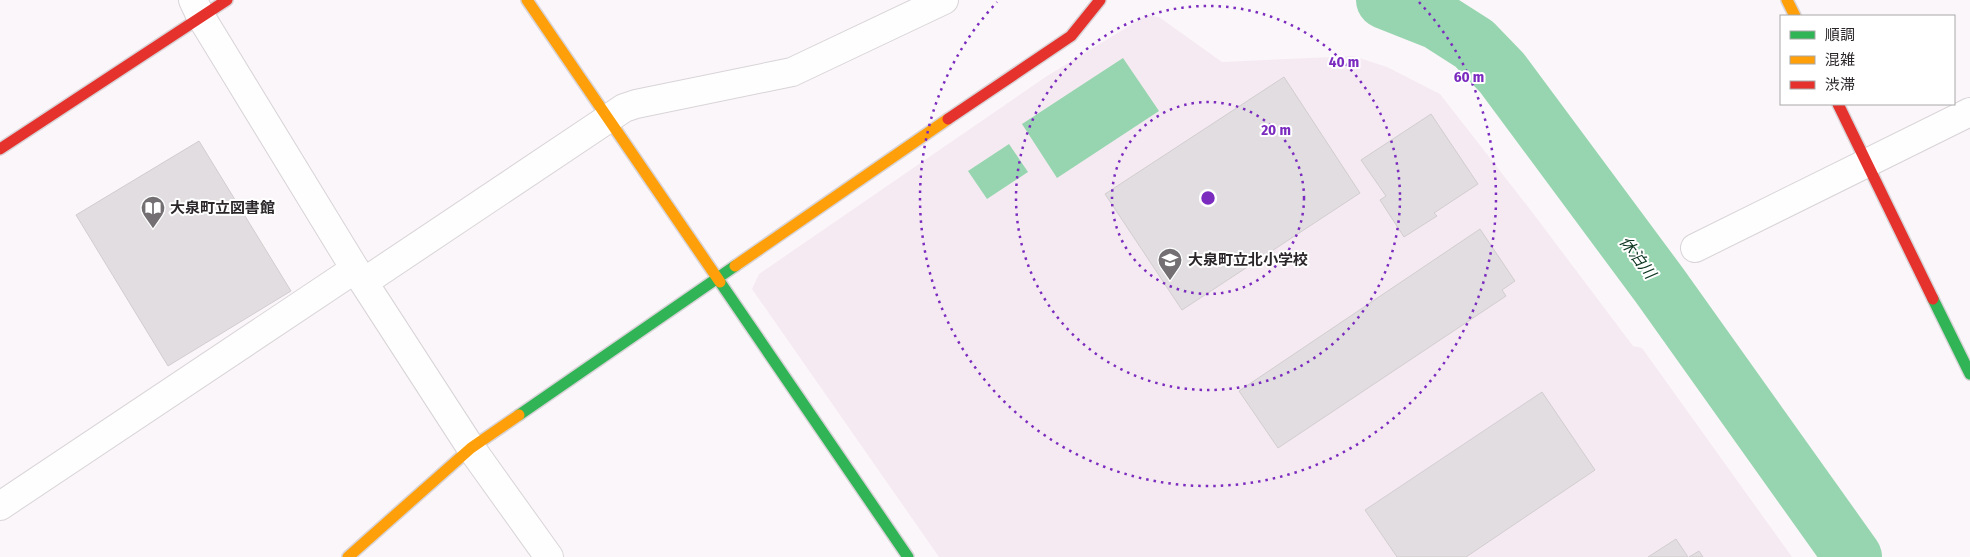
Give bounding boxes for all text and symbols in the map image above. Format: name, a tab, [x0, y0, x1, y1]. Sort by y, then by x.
legend	[1780, 15, 1955, 105]
text: 順調	[1825, 26, 1855, 44]
text: 混雑	[1825, 51, 1855, 69]
text: 40 m	[1329, 53, 1359, 71]
text: 60 m	[1454, 68, 1484, 86]
text: 渋滞	[1825, 76, 1855, 94]
text: 20 m	[1260, 121, 1291, 139]
centre of rings	[1199, 189, 1217, 207]
library icon: 大泉町立図書館	[140, 195, 166, 229]
place label: 大泉町立図書館	[170, 199, 275, 217]
water label: 休泊川	[1616, 232, 1661, 284]
school or university icon: 大泉町立北小学校	[1157, 247, 1183, 281]
place label: 大泉町立北小学校	[1188, 251, 1308, 269]

